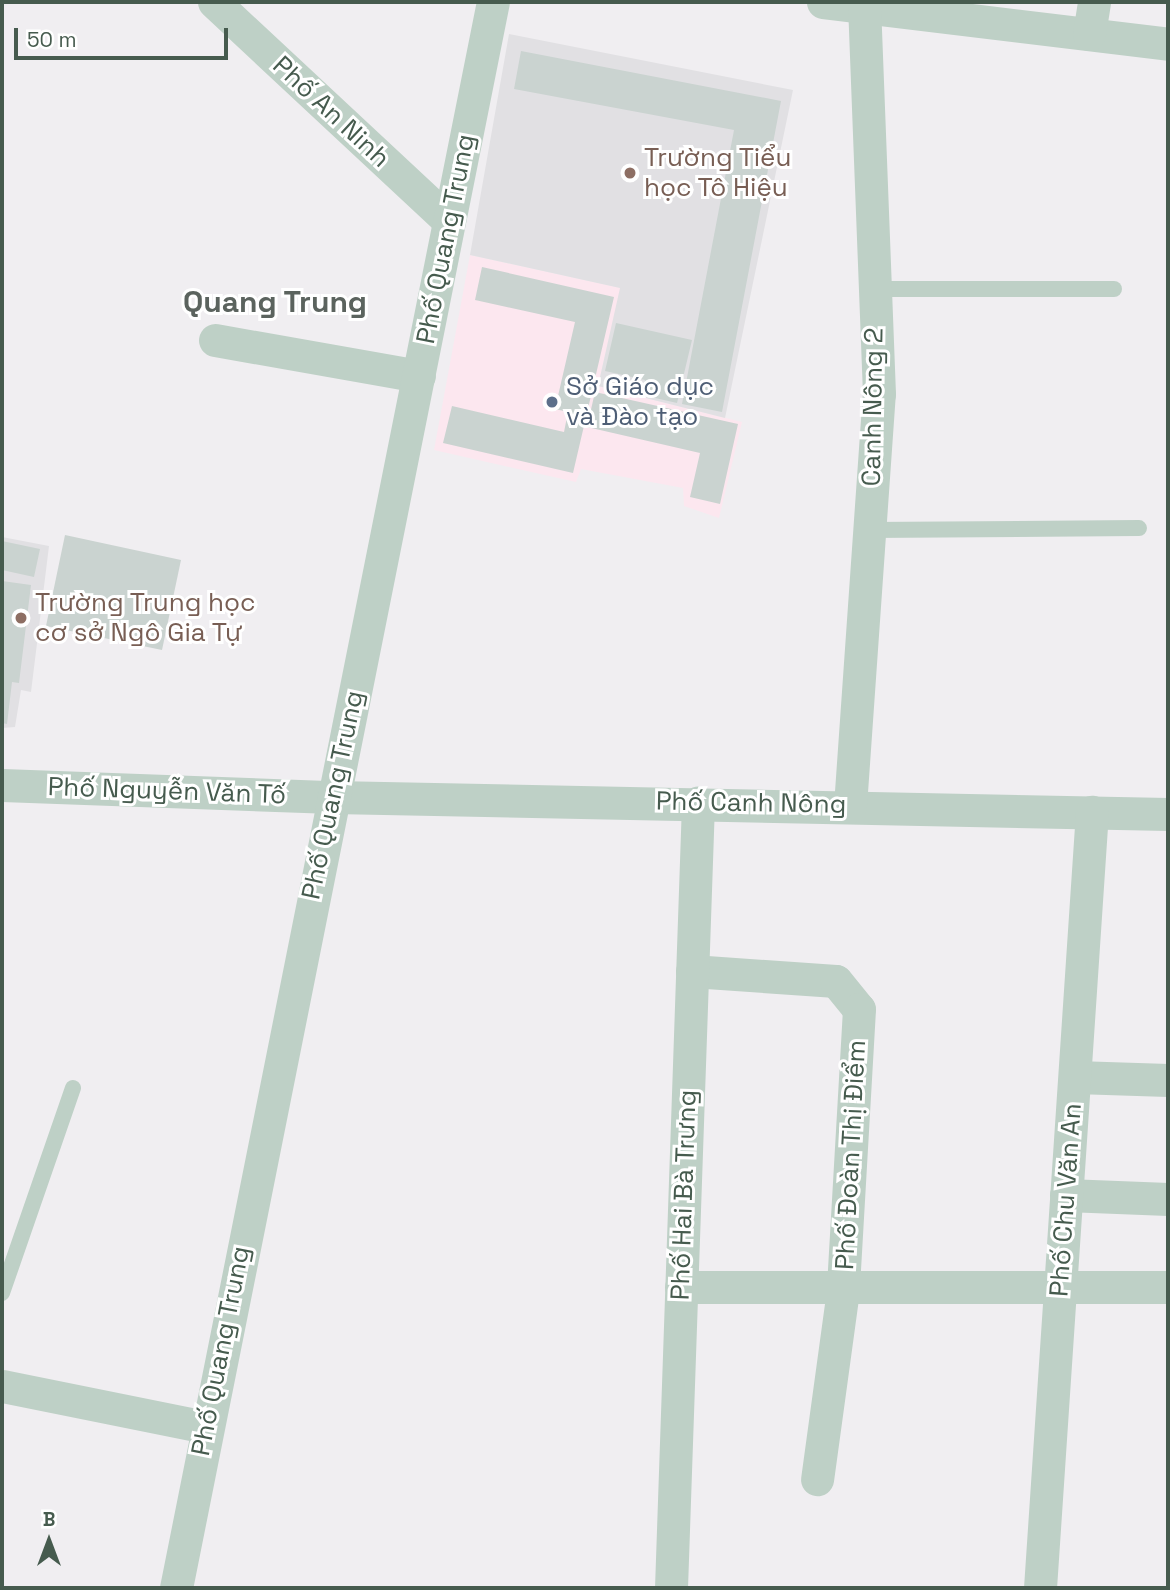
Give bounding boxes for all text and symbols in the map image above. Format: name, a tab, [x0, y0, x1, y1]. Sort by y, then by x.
scale bar	[18, 14, 231, 58]
text: 50 m	[27, 26, 77, 53]
street label: Phố An Ninh	[266, 50, 396, 174]
street label: Phố Quang Trung	[410, 131, 482, 347]
place label: Trường Tiểu học Tô Hiệu	[644, 142, 792, 204]
marker: Trường Tiểu học Tô Hiệu	[622, 165, 638, 181]
district label: Quang Trung	[183, 284, 367, 320]
street label: Canh Nông 2	[856, 327, 890, 487]
place label: Sở Giáo dục và Đào tạo	[566, 371, 714, 432]
marker: Sở Giáo dục và Đào tạo	[544, 394, 560, 410]
place label: Trường Trung học cơ sở Ngô Gia Tự	[35, 587, 256, 648]
marker: Trường Trung học cơ sở Ngô Gia Tự	[13, 610, 29, 626]
street label: Phố Quang Trung	[296, 687, 370, 903]
street label: Phố Nguyễn Văn Tố	[47, 771, 287, 811]
street label: Phố Canh Nông	[656, 786, 846, 820]
street label: Phố Đoàn Thị Điểm	[829, 1039, 873, 1271]
street label: Phố Hai Bà Trưng	[665, 1089, 703, 1301]
street label: Phố Chu Văn An	[1044, 1102, 1088, 1298]
street label: Phố Quang Trung	[185, 1243, 257, 1459]
north arrow	[14, 1506, 84, 1576]
text: B	[43, 1507, 55, 1532]

